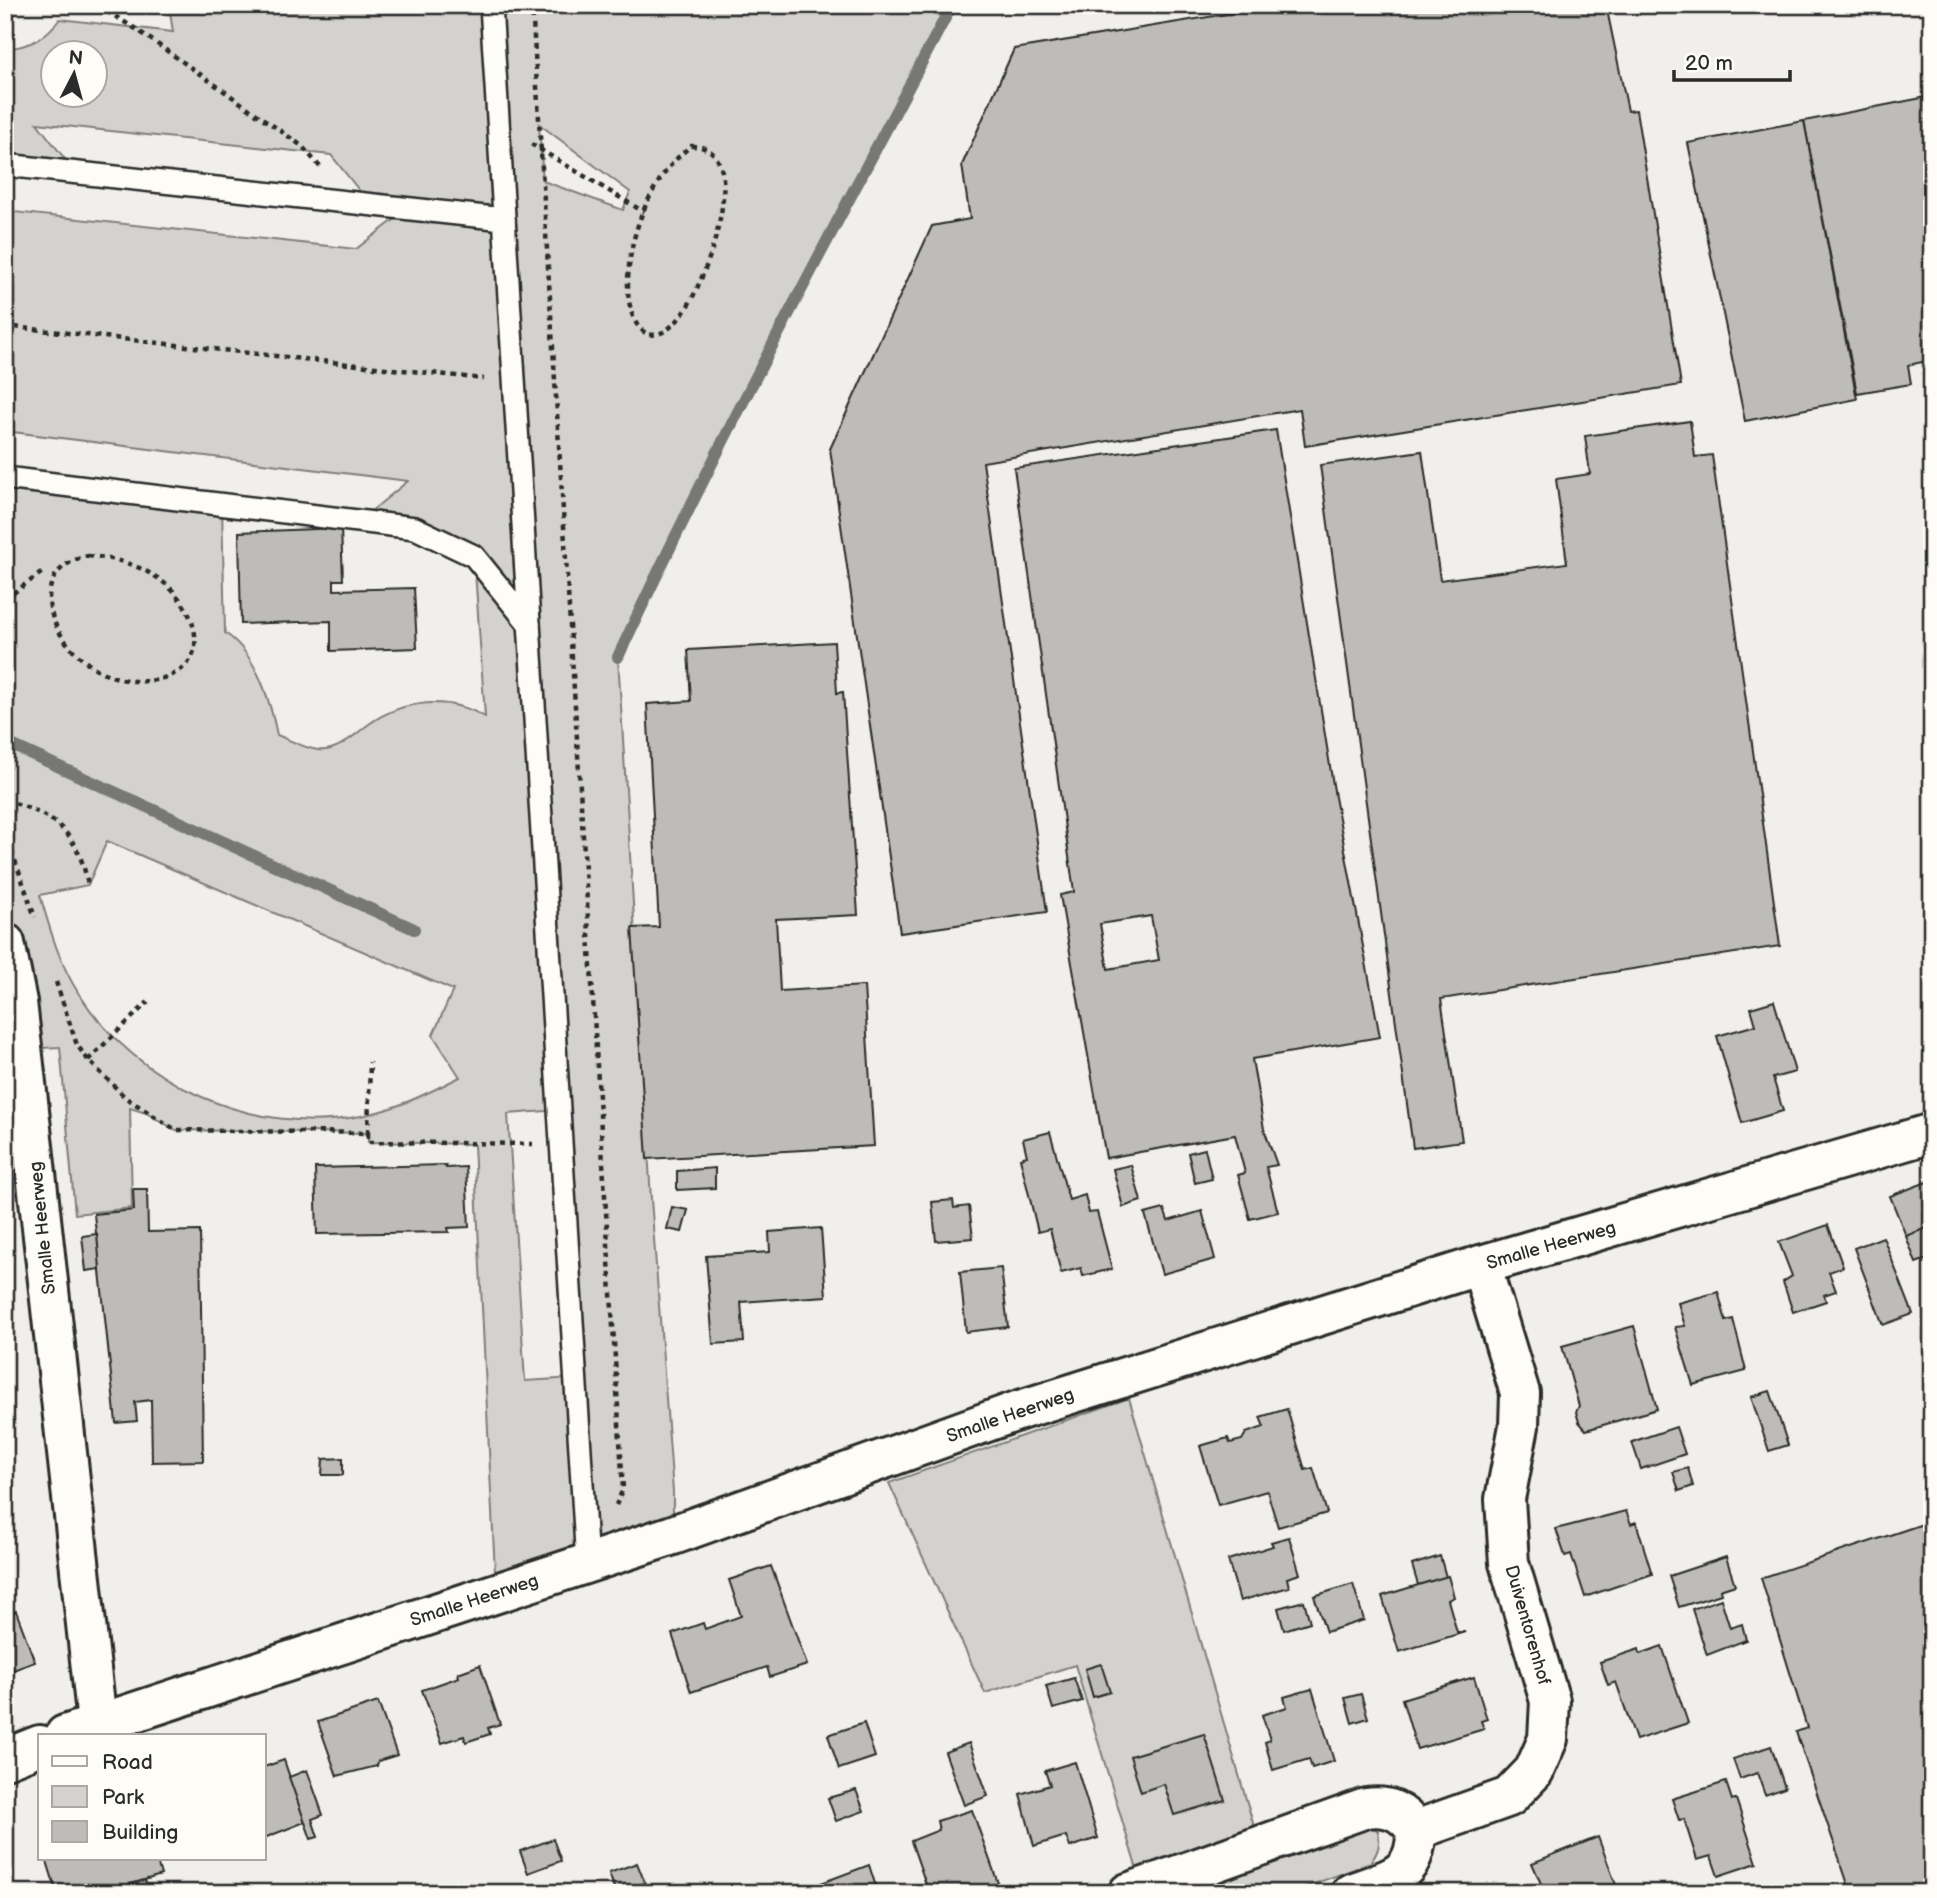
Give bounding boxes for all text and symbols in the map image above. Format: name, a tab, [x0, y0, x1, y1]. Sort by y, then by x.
north arrow	[38, 38, 108, 108]
scale bar	[1674, 38, 1790, 82]
text: N	[67, 46, 84, 71]
text: 20 m	[1685, 51, 1733, 76]
street label: Smalle Heerweg	[25, 1161, 60, 1295]
street label: Smalle Heerweg	[1484, 1217, 1618, 1274]
street label: Smalle Heerweg	[944, 1384, 1077, 1447]
street label: Duiventorenhof	[1500, 1563, 1555, 1688]
street label: Smalle Heerweg	[407, 1570, 541, 1631]
legend	[38, 1734, 266, 1860]
text: Road	[102, 1750, 153, 1775]
text: Park	[102, 1785, 145, 1810]
text: Building	[102, 1820, 178, 1845]

